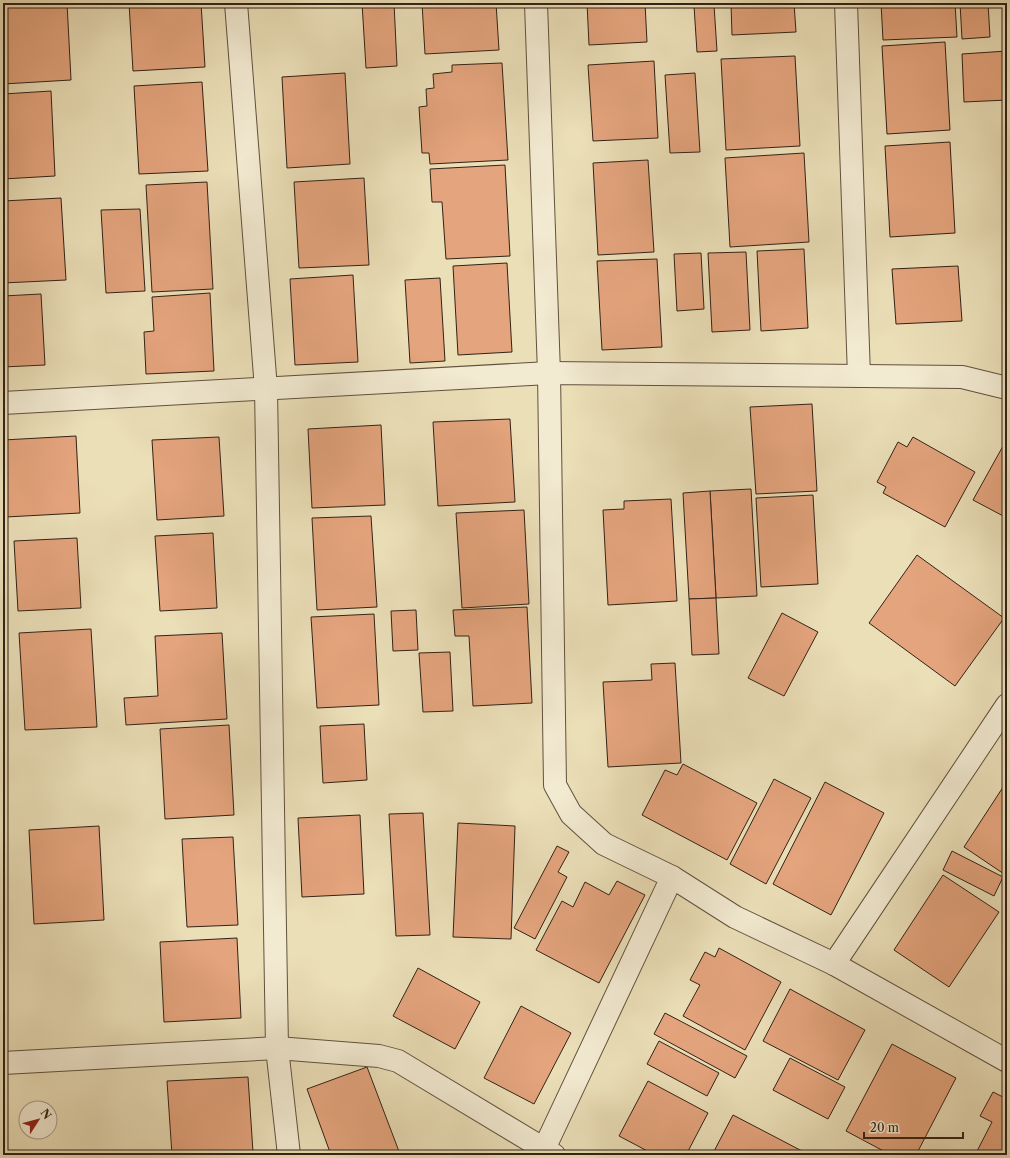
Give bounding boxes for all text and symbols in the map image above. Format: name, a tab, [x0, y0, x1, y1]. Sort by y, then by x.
north arrow	[18, 1100, 58, 1140]
text: N	[38, 1106, 55, 1122]
scale bar	[864, 1114, 963, 1140]
text: 20 m	[870, 1120, 899, 1135]

